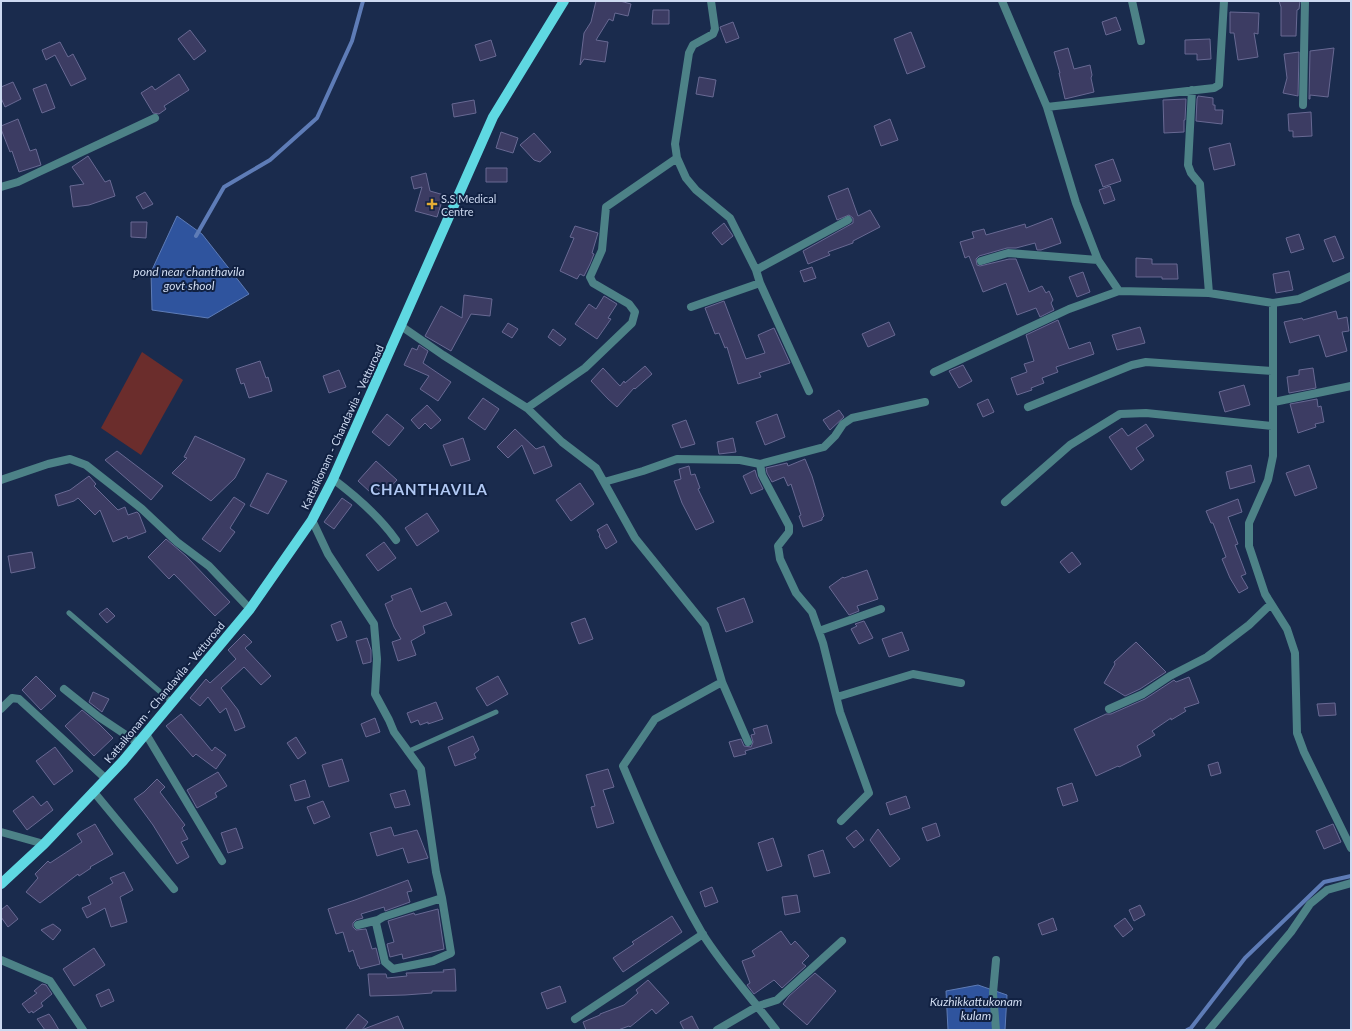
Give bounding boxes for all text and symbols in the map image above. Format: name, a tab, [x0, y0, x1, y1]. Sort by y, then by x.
place label: S.S Medical Centre	[441, 192, 496, 218]
marker: S.S Medical Centre	[426, 198, 438, 210]
water label: pond near chanthavila govt shool	[133, 264, 245, 293]
street label: Kattaikonam - Chandavila - Vetturoad	[298, 343, 386, 511]
district label: CHANTHAVILA	[370, 480, 488, 498]
street label: Kattaikonam - Chandavila - Vetturoad	[101, 619, 227, 765]
water label: Kuzhikkattukonam kulam	[930, 994, 1022, 1023]

